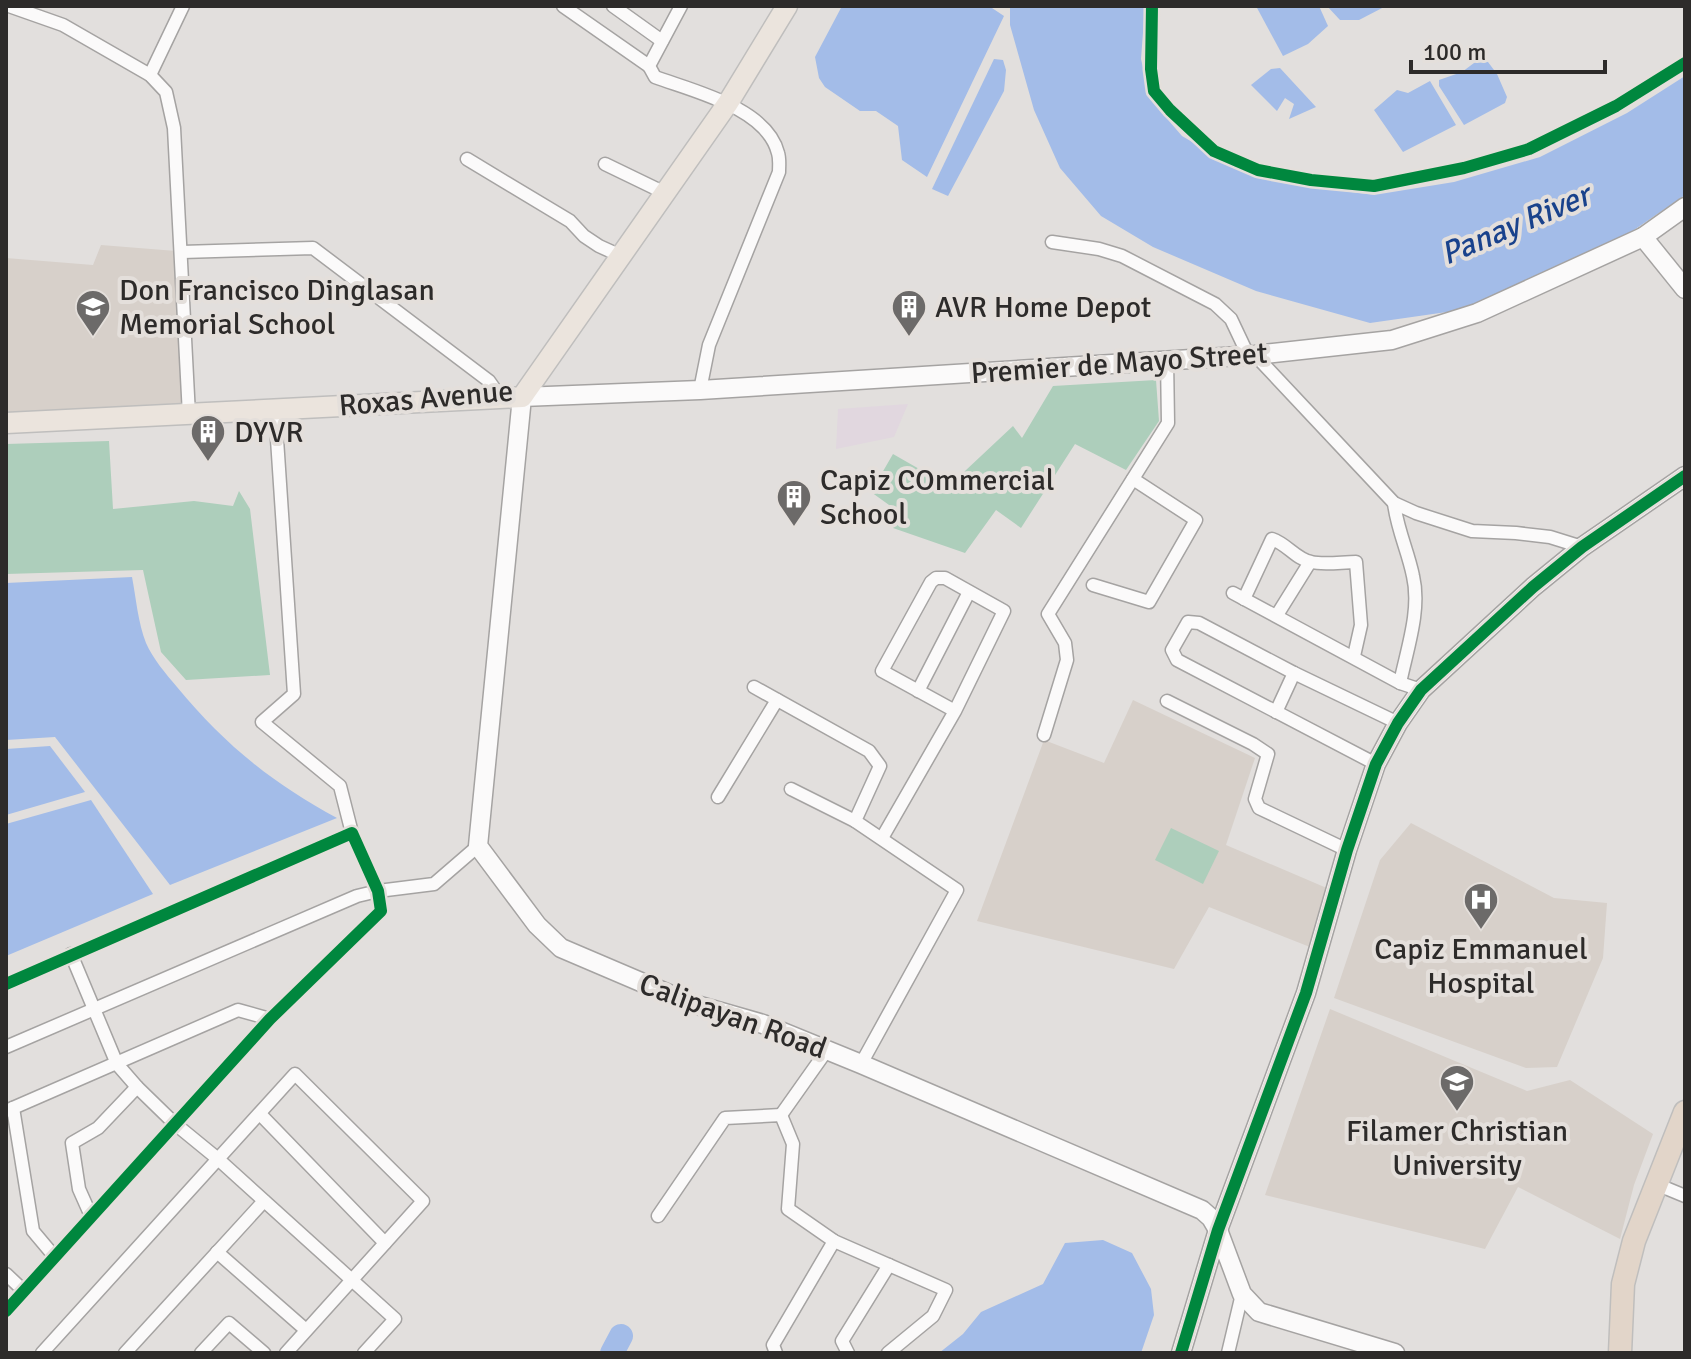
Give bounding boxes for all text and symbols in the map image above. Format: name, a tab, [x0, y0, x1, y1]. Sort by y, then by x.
scale bar	[1411, 24, 1605, 74]
text: 100 m	[1423, 37, 1486, 67]
water label: Panay River	[1435, 174, 1600, 273]
place label: Don Francisco Dinglasan Memorial School	[119, 272, 435, 343]
school or university icon: Don Francisco Dinglasan Memorial School	[74, 288, 112, 338]
building icon: AVR Home Depot	[890, 288, 928, 338]
place label: AVR Home Depot	[935, 289, 1151, 326]
street label: Premier de Mayo Street	[969, 335, 1269, 392]
street label: Roxas Avenue	[337, 372, 515, 425]
building icon: DYVR	[189, 413, 227, 463]
place label: DYVR	[234, 414, 303, 451]
place label: Capiz COmmercial School	[820, 462, 1055, 533]
building icon: Capiz COmmercial School	[775, 478, 813, 528]
hospital icon: Capiz Emmanuel Hospital	[1462, 881, 1500, 931]
place label: Capiz Emmanuel Hospital	[1374, 931, 1588, 1002]
street label: Calipayan Road	[634, 965, 832, 1067]
school or university icon: Filamer Christian University	[1438, 1063, 1476, 1113]
place label: Filamer Christian University	[1346, 1113, 1568, 1184]

